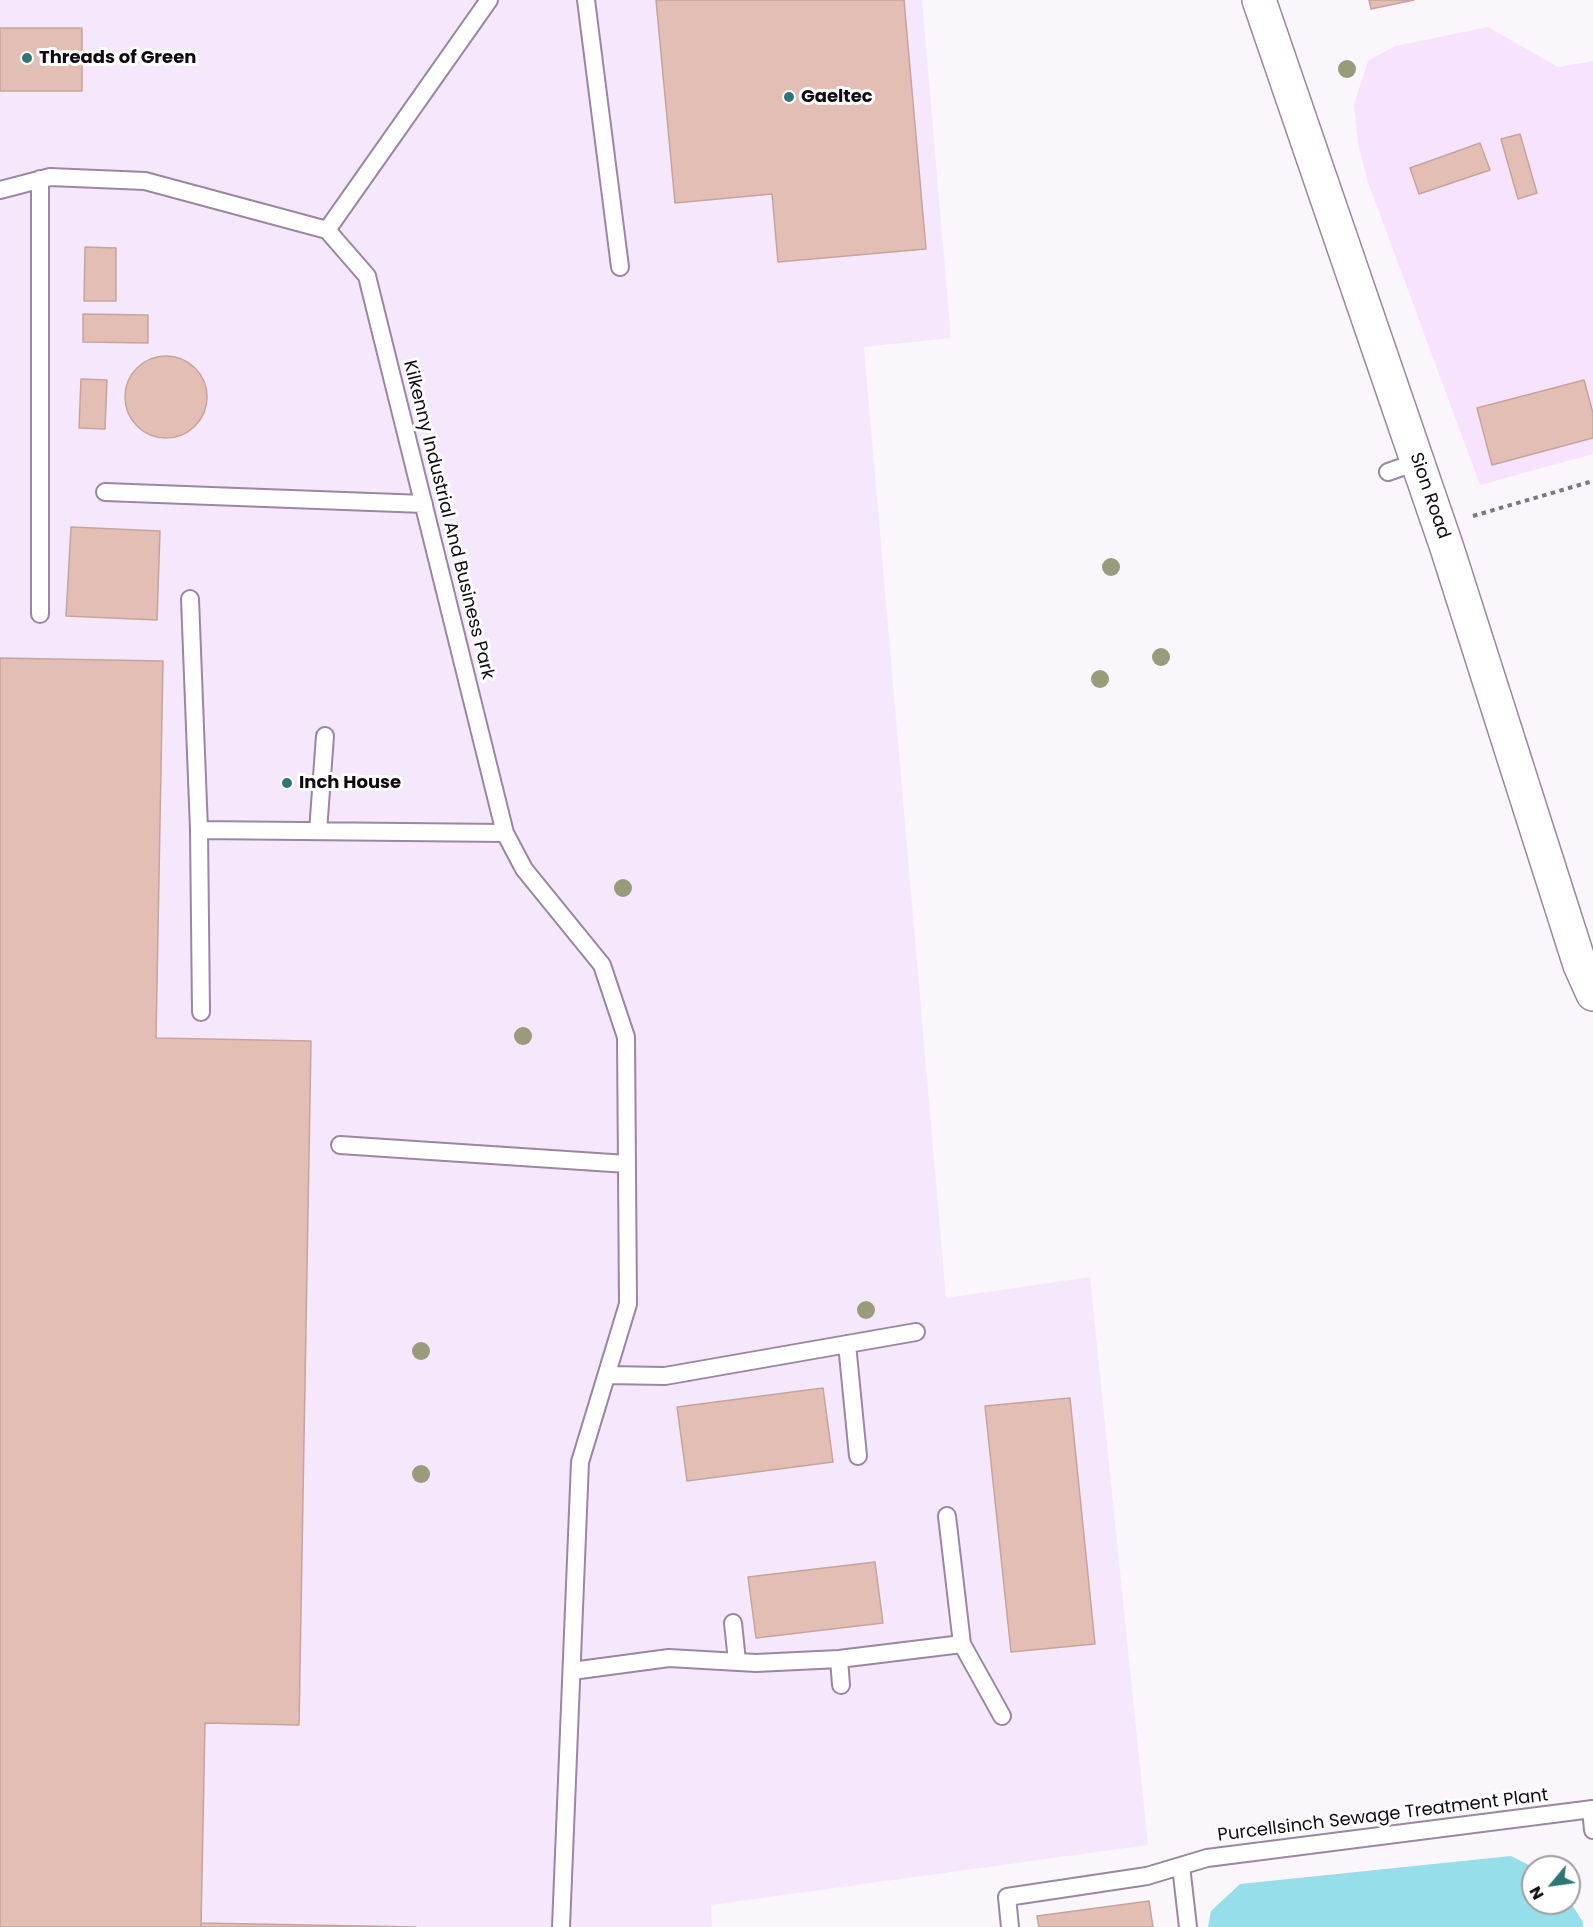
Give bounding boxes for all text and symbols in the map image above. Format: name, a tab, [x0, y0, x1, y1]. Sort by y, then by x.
place label: Threads of Green	[39, 47, 196, 69]
marker: Threads of Green	[20, 51, 34, 65]
place label: Gaeltec	[801, 86, 873, 108]
marker: Gaeltec	[782, 90, 796, 104]
street label: Kilkenny Industrial And Business Park	[398, 358, 498, 682]
street label: Sion Road	[1404, 450, 1454, 542]
place label: Inch House	[299, 772, 401, 794]
marker: Inch House	[280, 776, 294, 790]
street label: Purcellsinch Sewage Treatment Plant	[1216, 1785, 1550, 1847]
north arrow	[1521, 1855, 1581, 1915]
text: N	[1524, 1882, 1550, 1904]

